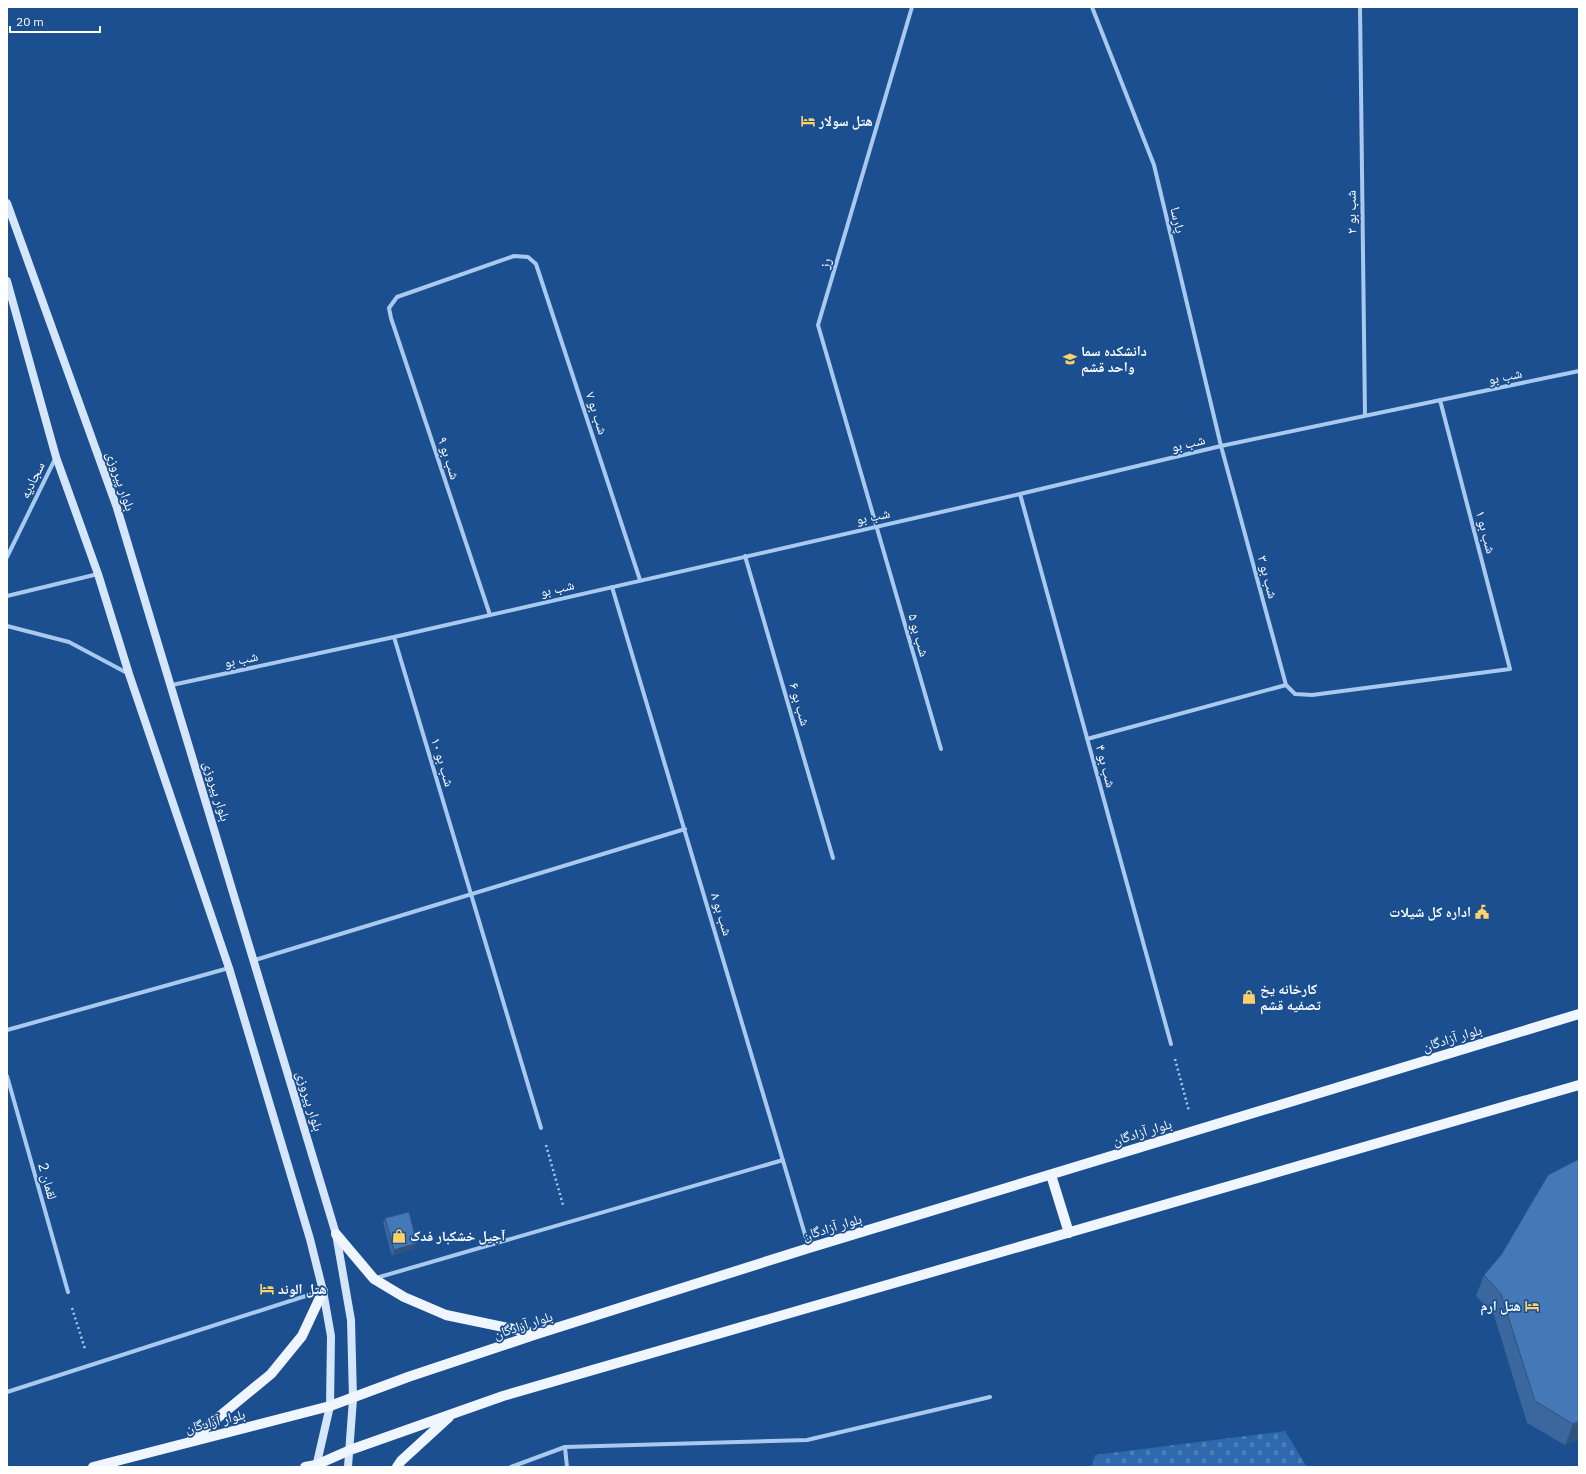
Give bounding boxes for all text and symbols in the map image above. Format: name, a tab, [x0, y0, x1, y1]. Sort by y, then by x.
scale bar	[10, 8, 100, 34]
text: 20 m	[16, 14, 44, 29]
place label: هتل سولار	[818, 112, 873, 130]
hotel icon: هتل سولار	[800, 113, 816, 129]
street label: شب بو ۲	[1342, 190, 1360, 234]
street label: پارسا	[1166, 205, 1190, 235]
street label: رز	[815, 255, 835, 272]
place label: دانشکده سما واحد قشم	[1081, 342, 1147, 377]
school or university icon: دانشکده سما واحد قشم	[1062, 351, 1078, 367]
street label: شب بو	[1486, 364, 1524, 388]
street label: شب بو ۷	[582, 389, 612, 437]
street label: شب بو	[1169, 430, 1207, 456]
street label: شب بو ۹	[434, 434, 464, 482]
street label: بلوار پیروزی	[102, 449, 140, 513]
street label: سجادیه	[15, 459, 49, 501]
street label: شب بو	[854, 504, 892, 528]
street label: شب بو ۱	[1472, 508, 1500, 556]
street label: شب بو ۳	[1254, 553, 1282, 601]
street label: شب بو	[538, 575, 576, 601]
street label: شب بو ۵	[904, 611, 934, 659]
street label: شب بو	[222, 647, 260, 671]
street label: شب بو ۶	[785, 680, 815, 728]
street label: شب بو ۱۰	[427, 735, 459, 789]
street label: شب بو ۴	[1092, 742, 1120, 790]
street label: بلوار پیروزی	[199, 759, 235, 823]
street label: شب بو ۸	[707, 890, 737, 938]
place label: اداره کل شیلات	[1389, 903, 1471, 921]
public building icon: اداره کل شیلات	[1474, 904, 1490, 920]
place label: کارخانه یخ تصفیه قشم	[1260, 980, 1321, 1015]
shop icon: کارخانه یخ تصفیه قشم	[1241, 989, 1257, 1005]
street label: بلوار آزادگان	[1420, 1020, 1484, 1056]
street label: بلوار پیروزی	[292, 1069, 328, 1133]
street label: بلوار آزادگان	[1110, 1114, 1174, 1150]
street label: لقمان 2	[34, 1160, 62, 1202]
street label: بلوار آزادگان	[800, 1209, 864, 1245]
place label: آجیل خشکبار فدک	[410, 1227, 505, 1245]
shop icon: آجیل خشکبار فدک	[391, 1228, 407, 1244]
place label: هتل الوند	[278, 1280, 327, 1298]
hotel icon: هتل الوند	[259, 1281, 275, 1297]
place label: هتل ارم	[1481, 1297, 1521, 1316]
hotel icon: هتل ارم	[1524, 1298, 1540, 1314]
street label: بلوار آزادگان	[491, 1307, 555, 1343]
street label: بلوار آزادگان	[183, 1405, 247, 1437]

